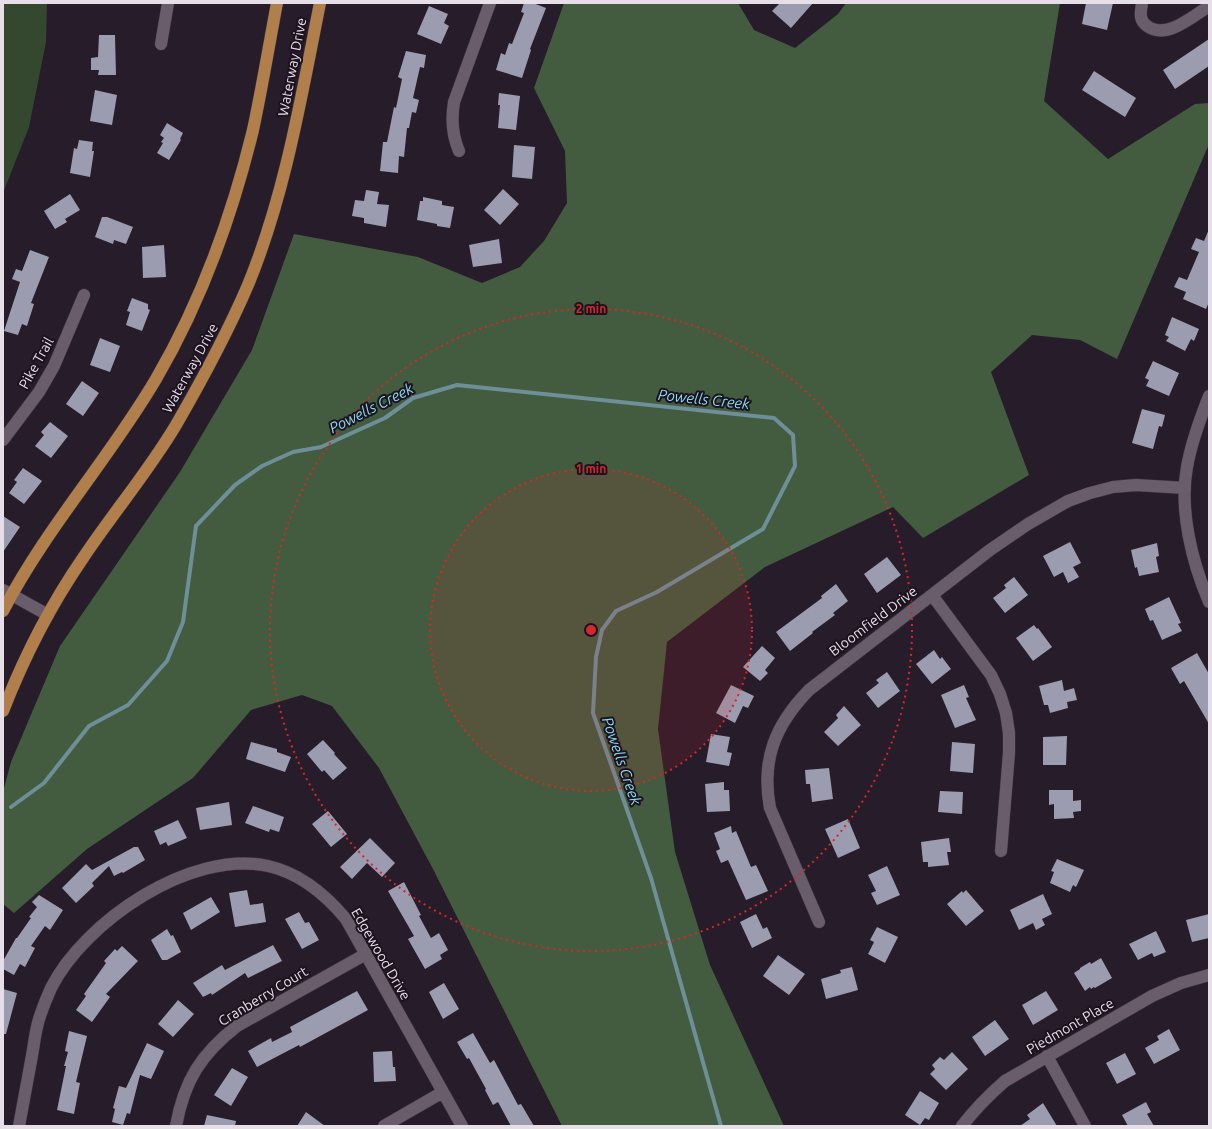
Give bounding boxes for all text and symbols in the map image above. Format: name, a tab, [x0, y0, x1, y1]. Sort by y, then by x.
street label: Waterway Drive	[275, 17, 309, 117]
text: 2 min	[576, 302, 606, 315]
street label: Waterway Drive	[159, 320, 221, 416]
street label: Pike Trail	[15, 334, 57, 392]
water label: Powells Creek	[326, 379, 416, 437]
water label: Powells Creek	[657, 386, 751, 412]
text: 1 min	[576, 462, 606, 475]
street label: Bloomfield Drive	[826, 583, 920, 659]
centre of rings	[584, 623, 598, 637]
water label: Powells Creek	[599, 715, 645, 808]
street label: Edgewood Drive	[348, 905, 414, 1003]
street label: Cranberry Court	[215, 963, 311, 1029]
street label: Piedmont Place	[1024, 995, 1116, 1057]

